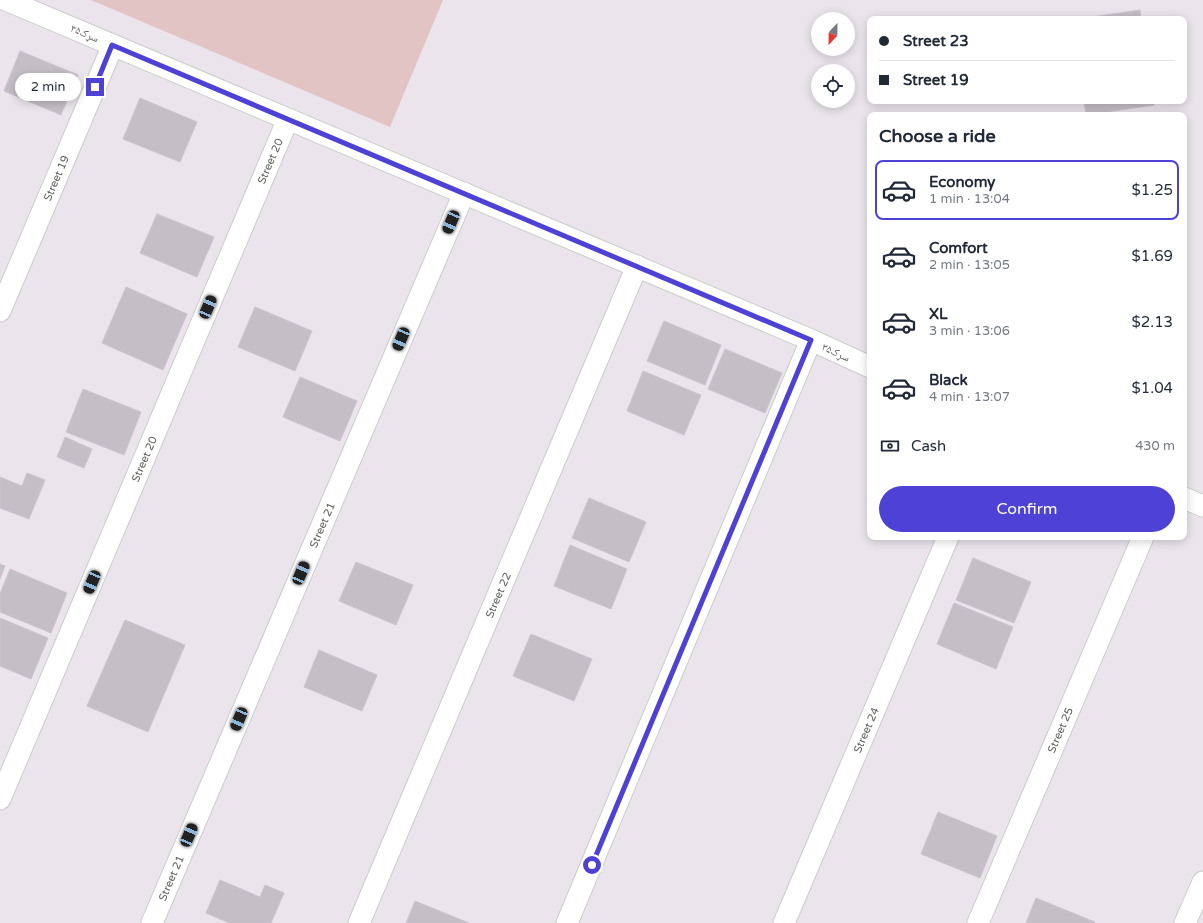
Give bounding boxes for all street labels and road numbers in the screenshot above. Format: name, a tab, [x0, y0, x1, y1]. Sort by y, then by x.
street label: سړک۳۵	[69, 22, 101, 45]
street label: Street 20	[255, 136, 286, 186]
street label: Street 19	[41, 153, 72, 203]
street label: سړک۳۵	[820, 340, 852, 365]
street label: Street 20	[129, 434, 160, 484]
street label: Street 21	[307, 501, 338, 550]
street label: Street 22	[483, 570, 514, 620]
street label: Street 24	[851, 705, 882, 755]
street label: Street 25	[1045, 705, 1076, 755]
street label: Street 21	[156, 854, 187, 903]

